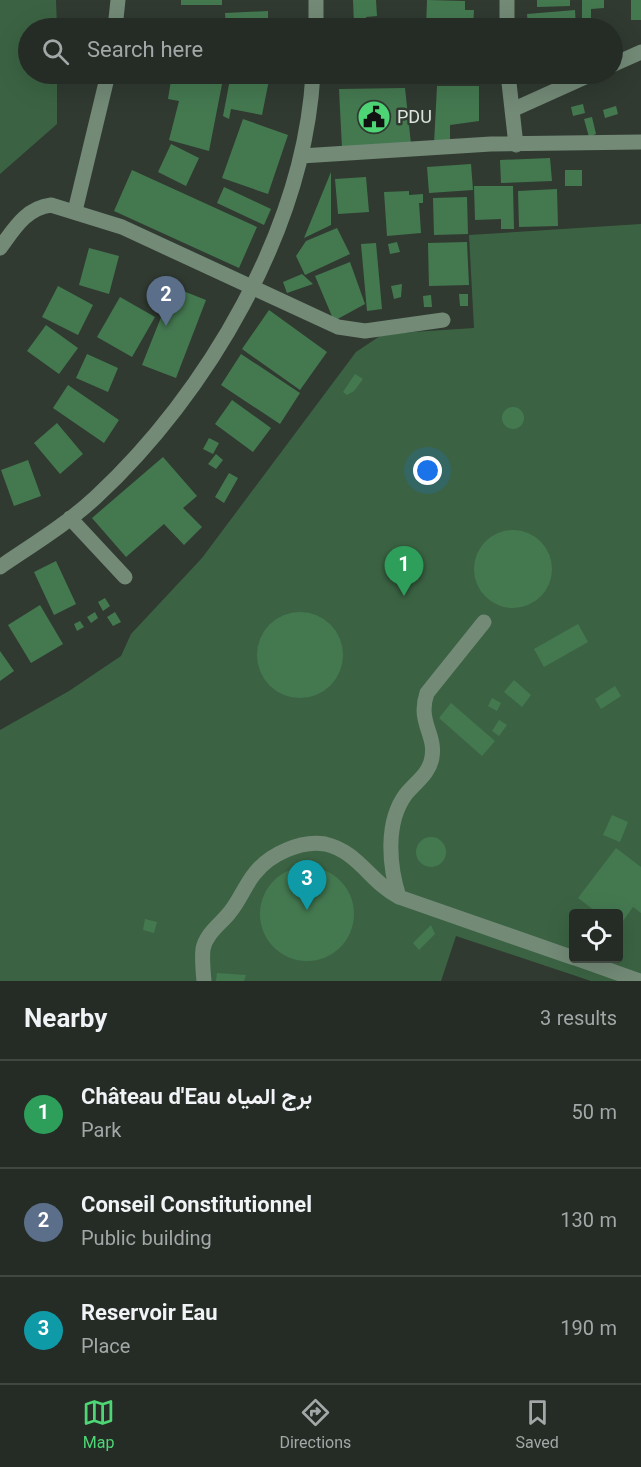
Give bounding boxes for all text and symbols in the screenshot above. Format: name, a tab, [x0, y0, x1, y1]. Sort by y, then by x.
search box	[18, 18, 623, 84]
text: Search here	[87, 34, 203, 69]
icon: search	[39, 35, 72, 68]
public building icon: PDU	[356, 99, 392, 135]
place label: PDU	[397, 105, 432, 133]
pin: 2	[146, 276, 186, 326]
your location	[413, 456, 442, 485]
pin: 1	[384, 546, 424, 596]
pin: 3	[288, 860, 326, 910]
map controls	[569, 909, 623, 963]
button: locate	[569, 909, 623, 963]
text: Nearby	[24, 1000, 107, 1041]
text: 3 results	[540, 1004, 617, 1036]
text: Château d'Eau برج المياه	[81, 1081, 312, 1116]
text: 1	[38, 1098, 49, 1130]
text: 50 m	[572, 1098, 617, 1130]
text: Park	[81, 1116, 121, 1148]
text: Conseil Constitutionnel	[81, 1189, 312, 1224]
text: 2	[38, 1206, 49, 1238]
text: 130 m	[560, 1206, 617, 1238]
text: Public building	[81, 1224, 212, 1256]
text: Reservoir Eau	[81, 1297, 218, 1332]
text: 3	[38, 1314, 49, 1346]
text: 190 m	[560, 1314, 617, 1346]
text: Place	[81, 1332, 130, 1364]
tab: Map	[82, 1396, 115, 1457]
tab: Directions	[279, 1396, 351, 1457]
tab: Saved	[516, 1396, 559, 1457]

